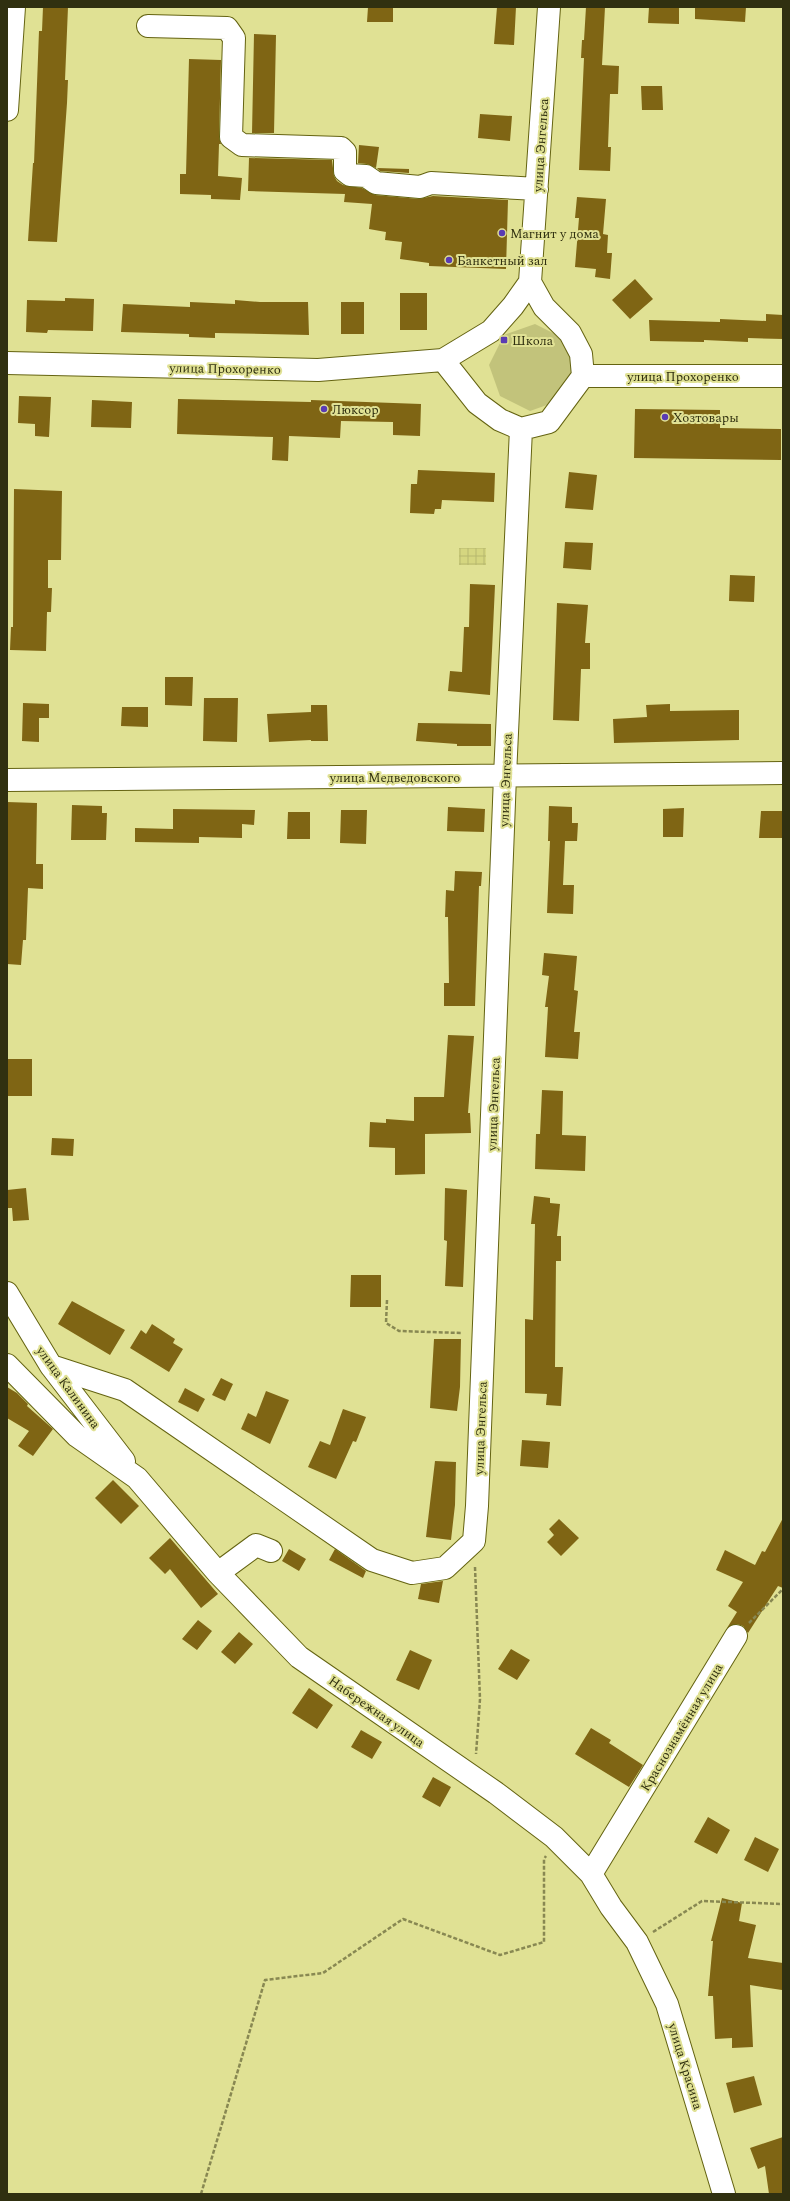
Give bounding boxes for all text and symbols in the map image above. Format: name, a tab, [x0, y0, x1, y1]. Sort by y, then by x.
street label: улица Энгельса	[528, 97, 554, 194]
place label: Магнит у дома	[510, 224, 600, 244]
marker: Магнит у дома	[497, 228, 507, 238]
place label: Банкетный зал	[457, 251, 547, 271]
marker: Банкетный зал	[444, 255, 454, 265]
place label: Школа	[512, 331, 554, 351]
marker: Школа	[499, 335, 509, 345]
street label: улица Прохоренко	[168, 358, 281, 380]
street label: улица Прохоренко	[626, 367, 739, 387]
place label: Люксор	[332, 400, 379, 420]
marker: Люксор	[319, 404, 329, 414]
place label: Хозтовары	[673, 408, 739, 428]
marker: Хозтовары	[660, 412, 670, 422]
street label: улица Энгельса	[494, 732, 518, 828]
street label: улица Медведовского	[329, 768, 460, 788]
street label: улица Энгельса	[482, 1056, 506, 1152]
street label: улица Калинина	[31, 1341, 105, 1434]
street label: улица Энгельса	[469, 1380, 493, 1476]
street label: Краснознамённая улица	[636, 1659, 728, 1795]
street label: Набережная улица	[324, 1671, 429, 1753]
street label: улица Красина	[662, 2020, 708, 2113]

